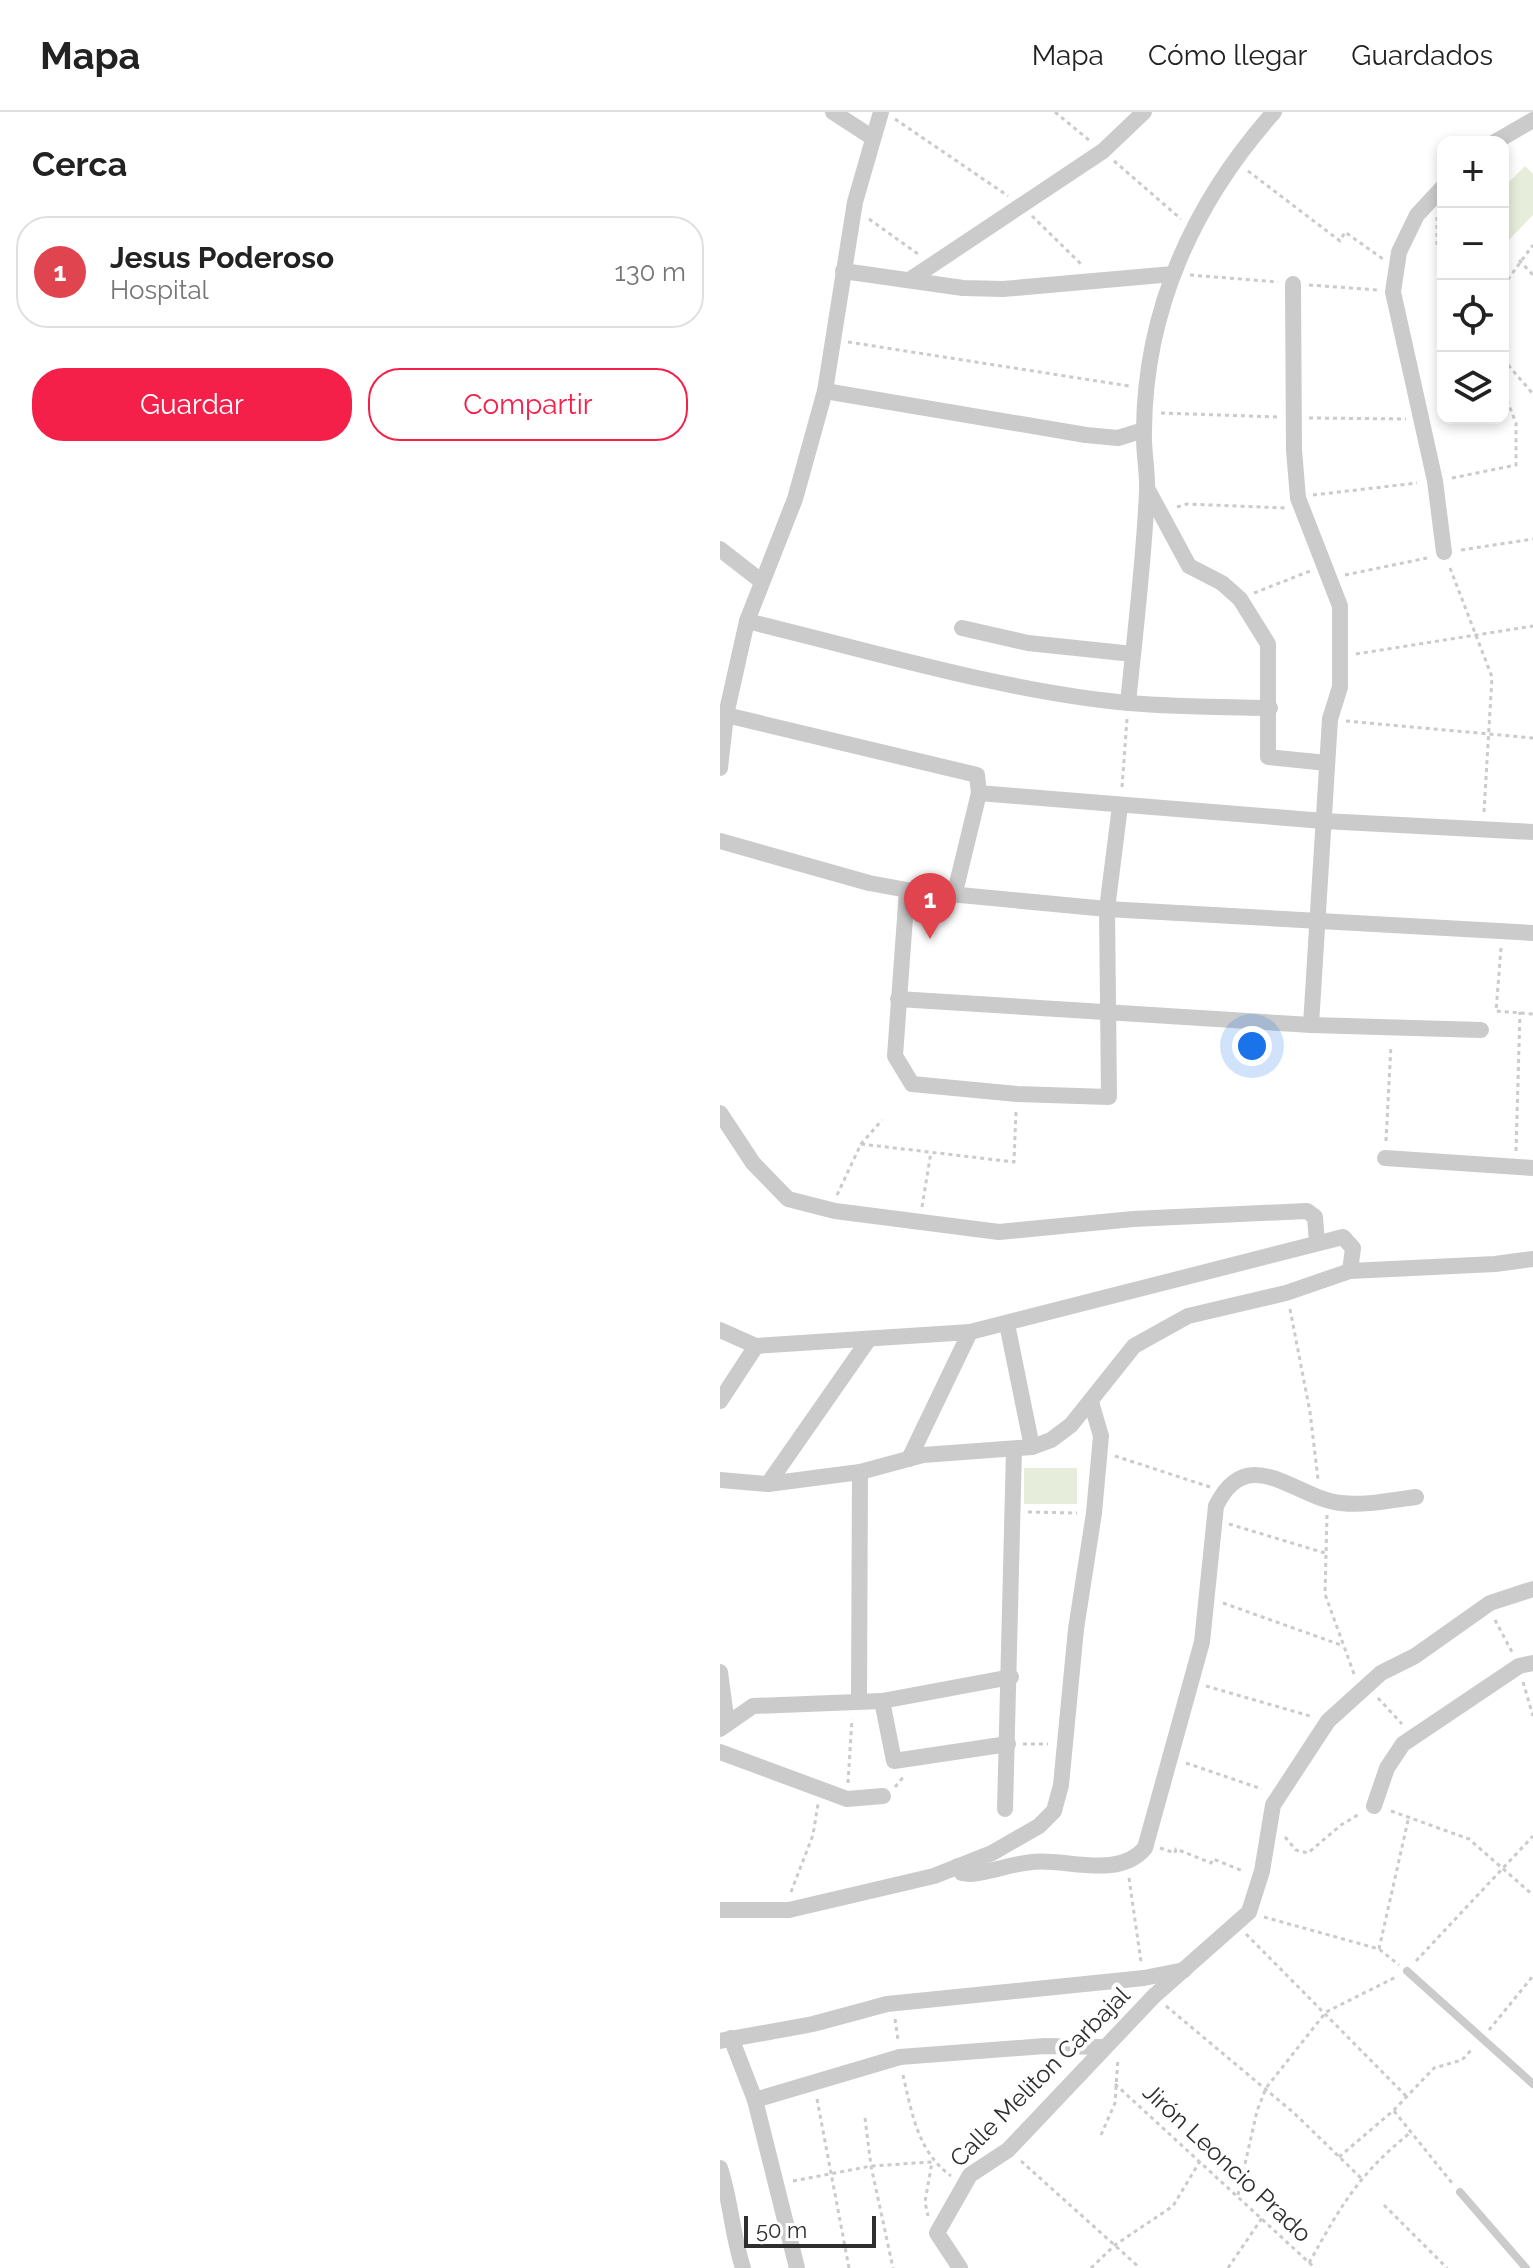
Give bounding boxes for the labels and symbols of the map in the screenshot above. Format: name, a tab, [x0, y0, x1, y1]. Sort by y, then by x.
pin: 1	[904, 873, 956, 939]
your location	[1232, 1026, 1272, 1066]
street label: Calle Meliton Carbajal	[944, 1980, 1136, 2173]
street label: Jirón Leoncio Prado	[1137, 2077, 1318, 2248]
scale bar	[744, 2212, 876, 2248]

